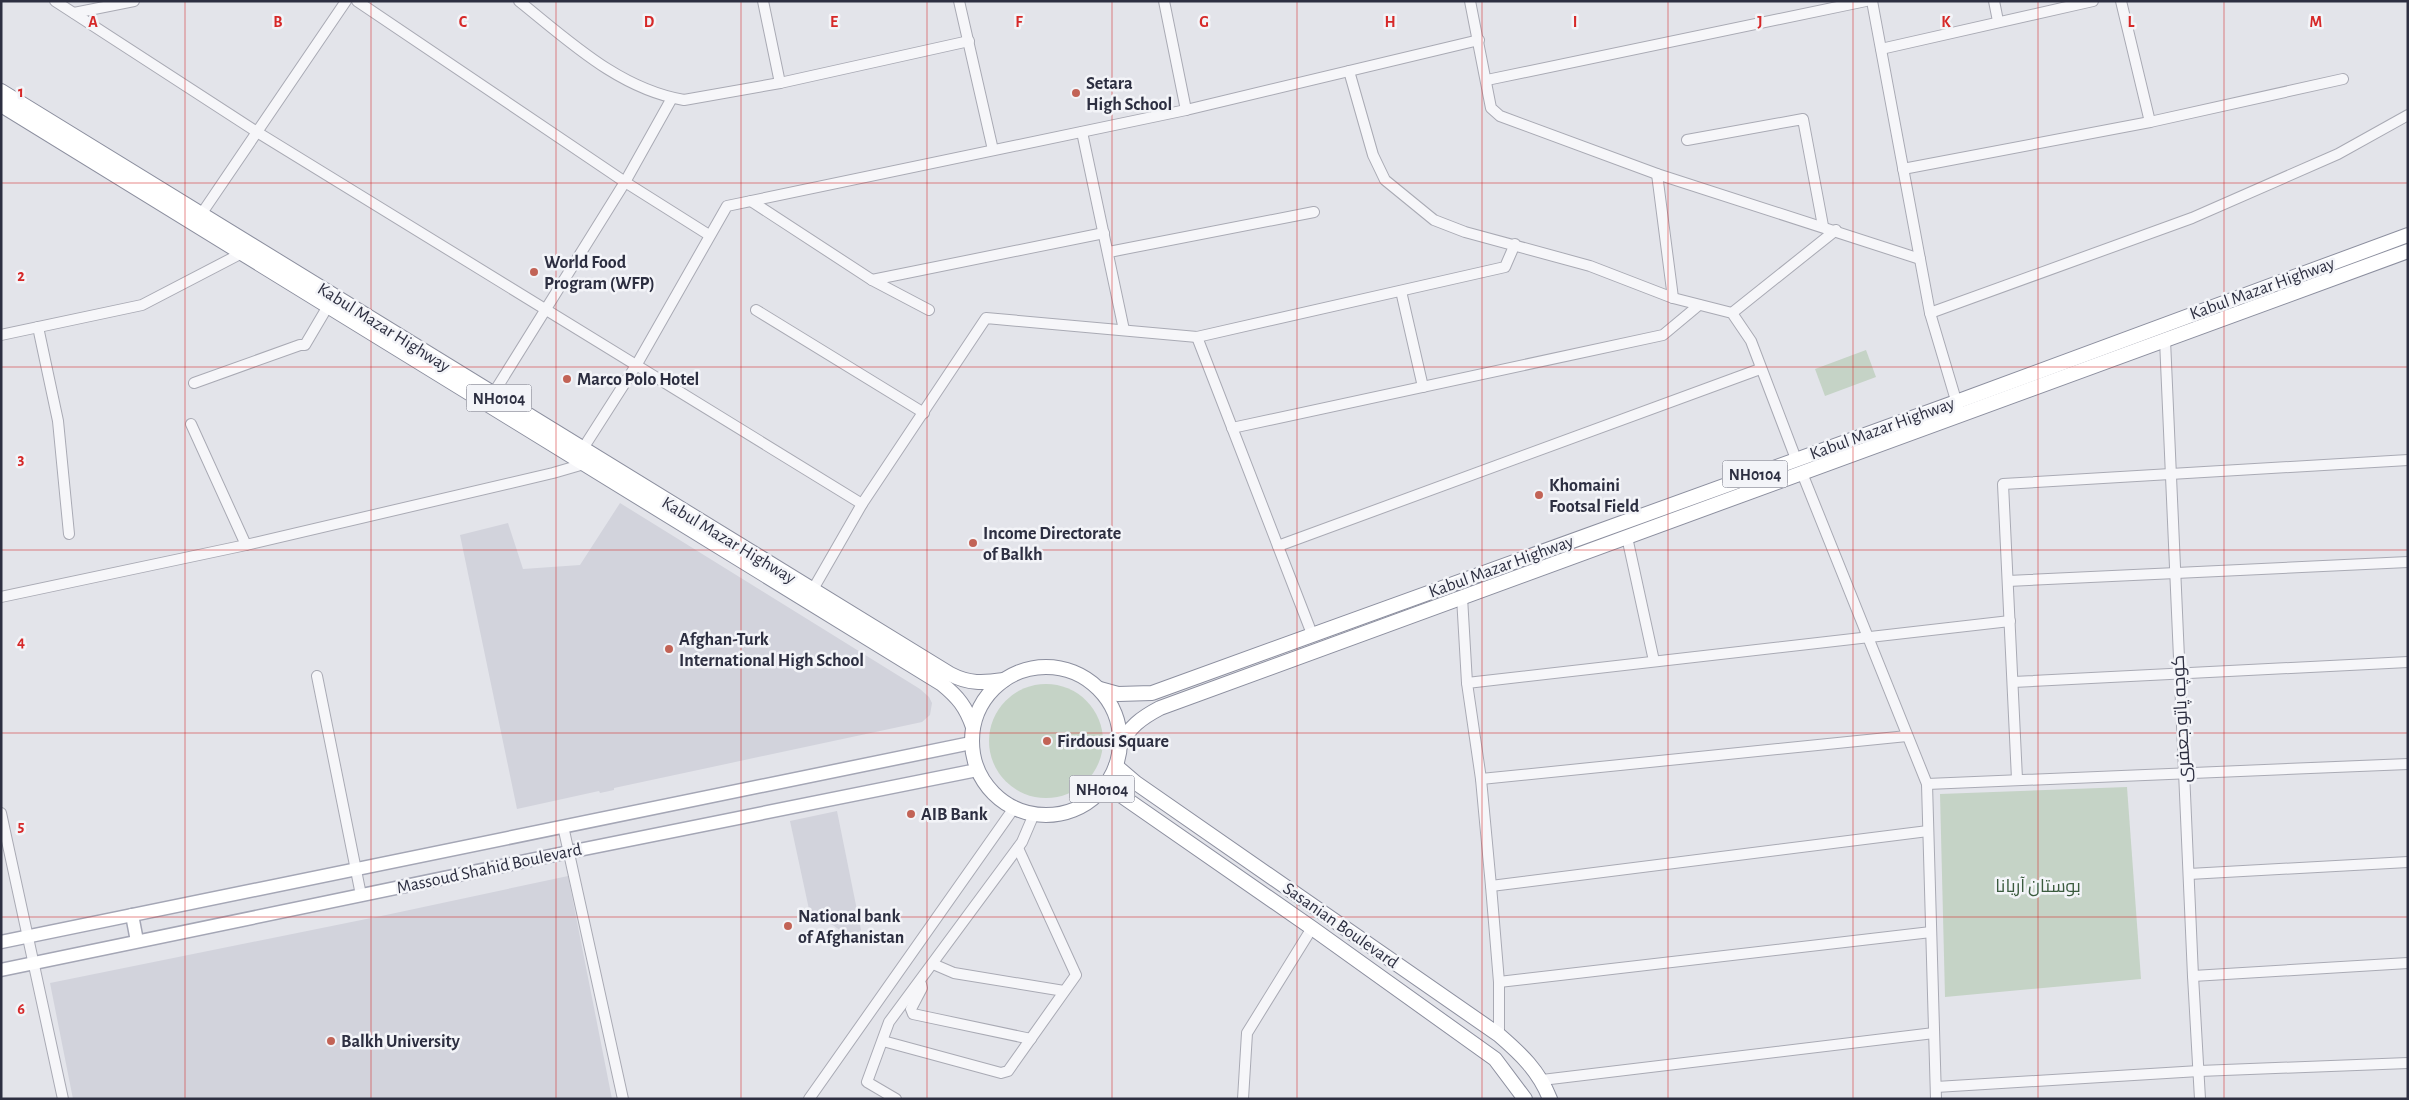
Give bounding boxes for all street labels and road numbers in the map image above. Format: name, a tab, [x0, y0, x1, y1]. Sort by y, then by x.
street label: Kabul Mazar Highway	[2188, 254, 2337, 323]
street label: Kabul Mazar Highway	[314, 280, 453, 376]
road number: NH0104	[466, 384, 532, 412]
street label: Kabul Mazar Highway	[1808, 394, 1957, 463]
road number: NH0104	[1722, 460, 1788, 488]
street label: Kabul Mazar Highway	[658, 494, 799, 588]
street label: Kabul Mazar Highway	[1427, 532, 1576, 601]
street label: کوچه پاتو جعفری	[2170, 655, 2196, 783]
road number: NH0104	[1070, 776, 1134, 802]
street label: Massoud Shahid Boulevard	[395, 841, 583, 897]
street label: Sasanian Boulevard	[1280, 879, 1401, 972]

